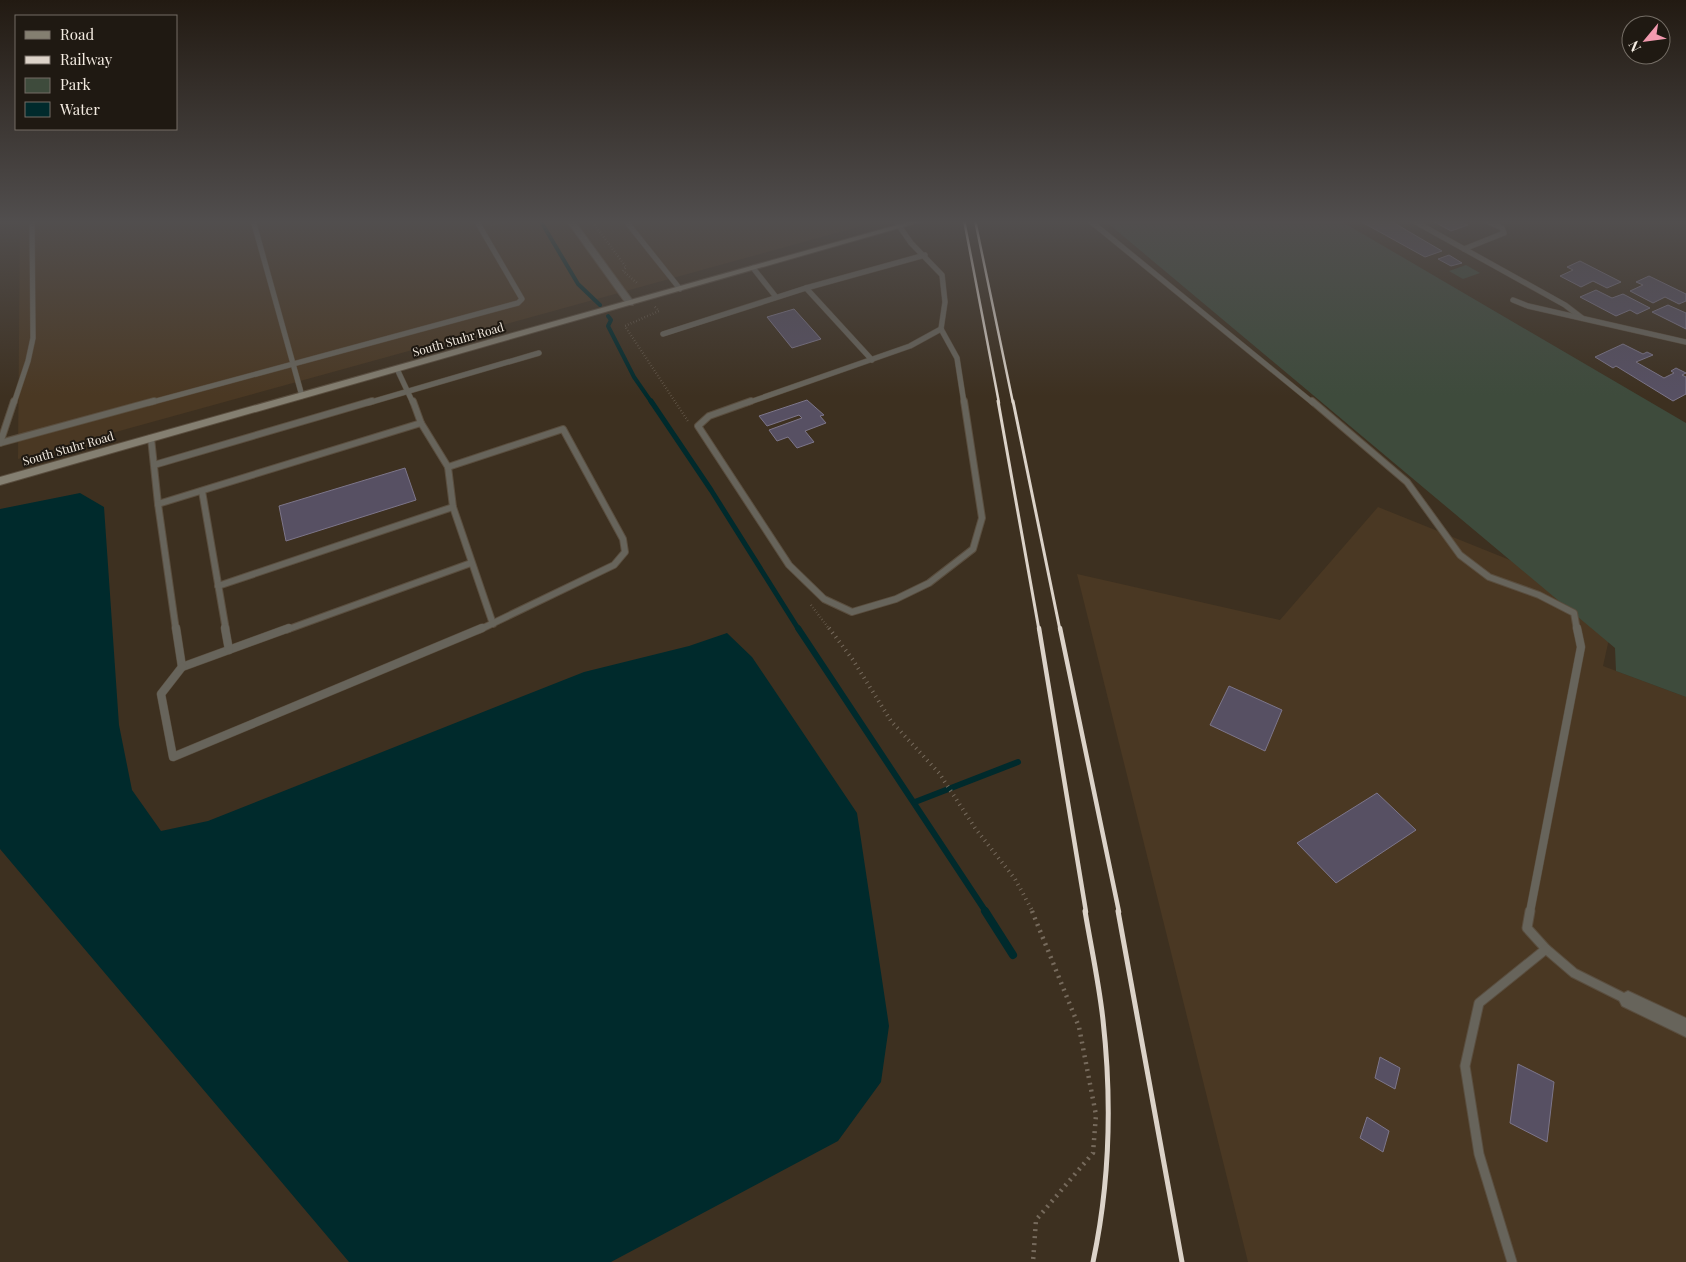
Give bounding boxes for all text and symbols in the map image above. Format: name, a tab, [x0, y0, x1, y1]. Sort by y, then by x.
legend	[15, 15, 178, 130]
north arrow	[1621, 15, 1671, 65]
text: Road	[60, 24, 94, 44]
text: N	[1623, 38, 1645, 56]
text: Railway	[60, 49, 113, 69]
text: Park	[60, 74, 92, 94]
text: Water	[59, 99, 100, 119]
street label: South Stuhr Road	[410, 318, 506, 360]
street label: South Stuhr Road	[20, 427, 116, 469]

